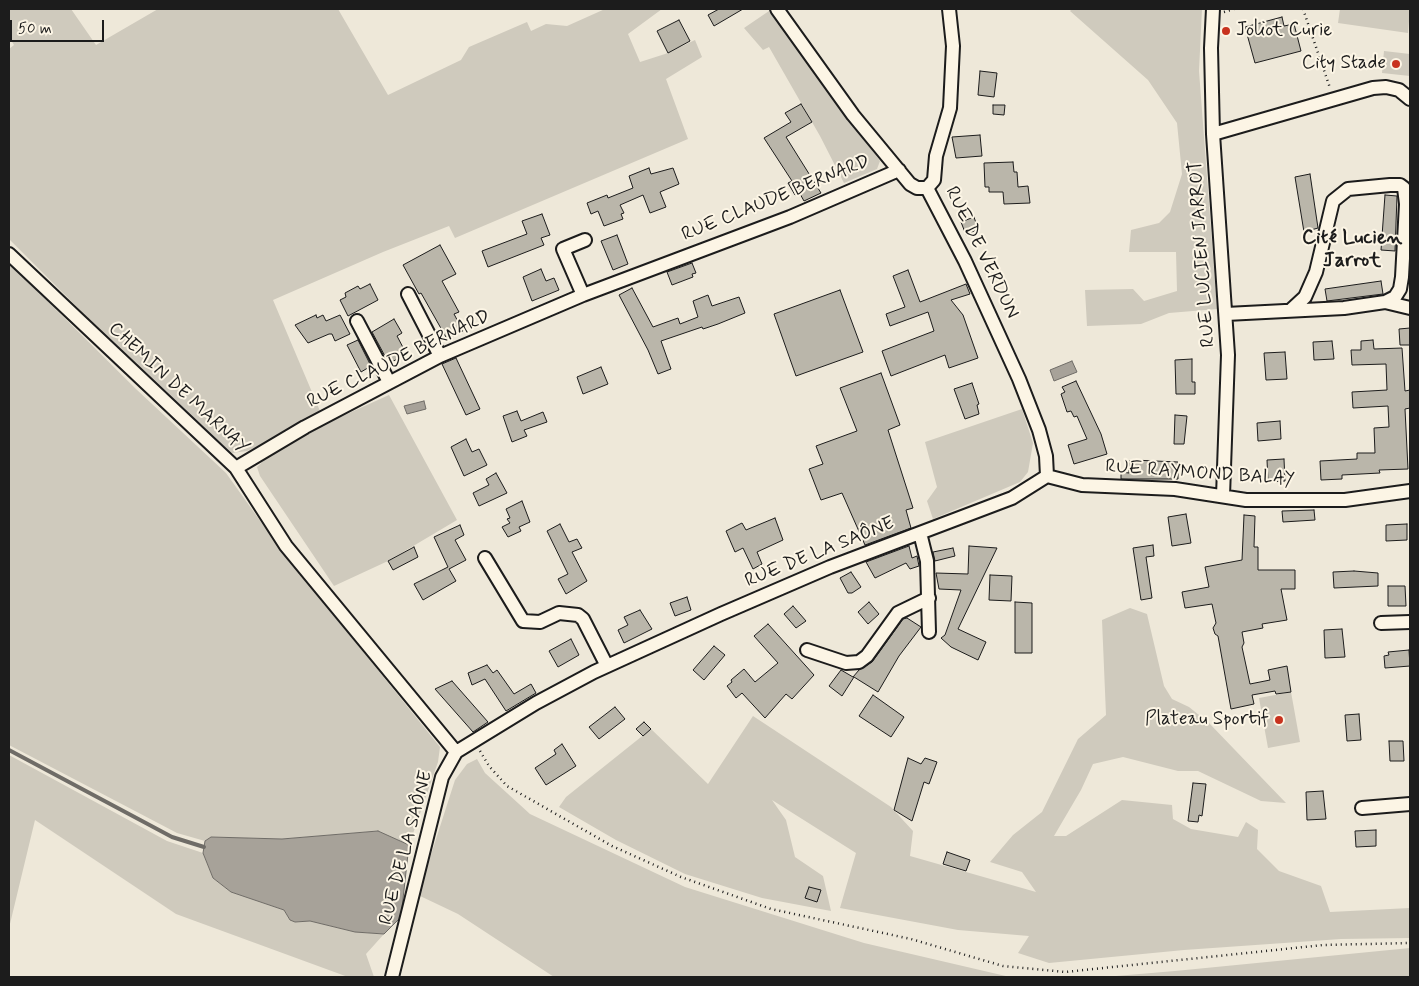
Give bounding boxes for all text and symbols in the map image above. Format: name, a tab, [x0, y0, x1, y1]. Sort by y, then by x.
scale bar	[12, 10, 106, 42]
text: 50 m	[18, 19, 52, 39]
place label: Joliot Curie	[1236, 20, 1332, 42]
marker: Joliot Curie	[1220, 25, 1232, 37]
place label: City Stade	[1302, 53, 1386, 75]
marker: City Stade	[1390, 58, 1402, 70]
street label: RUE CLAUDE BERNARD	[679, 151, 873, 247]
street label: RUE LUCIEN JARROT	[1185, 160, 1221, 348]
street label: RUE DE VERDUN	[939, 183, 1023, 323]
district label: Cité Lucien Jarrot	[1302, 227, 1402, 274]
street label: RUE CLAUDE BERNARD	[304, 306, 494, 414]
street label: CHEMIN DE MARNAY	[103, 318, 253, 460]
street label: RUE RAYMOND BALAY	[1105, 456, 1295, 492]
street label: RUE DE LA SAÔNE	[742, 513, 898, 593]
place label: Plateau Sportif	[1145, 709, 1269, 731]
marker: Plateau Sportif	[1273, 714, 1285, 726]
street label: RUE DE LA SAÔNE	[375, 768, 439, 928]

